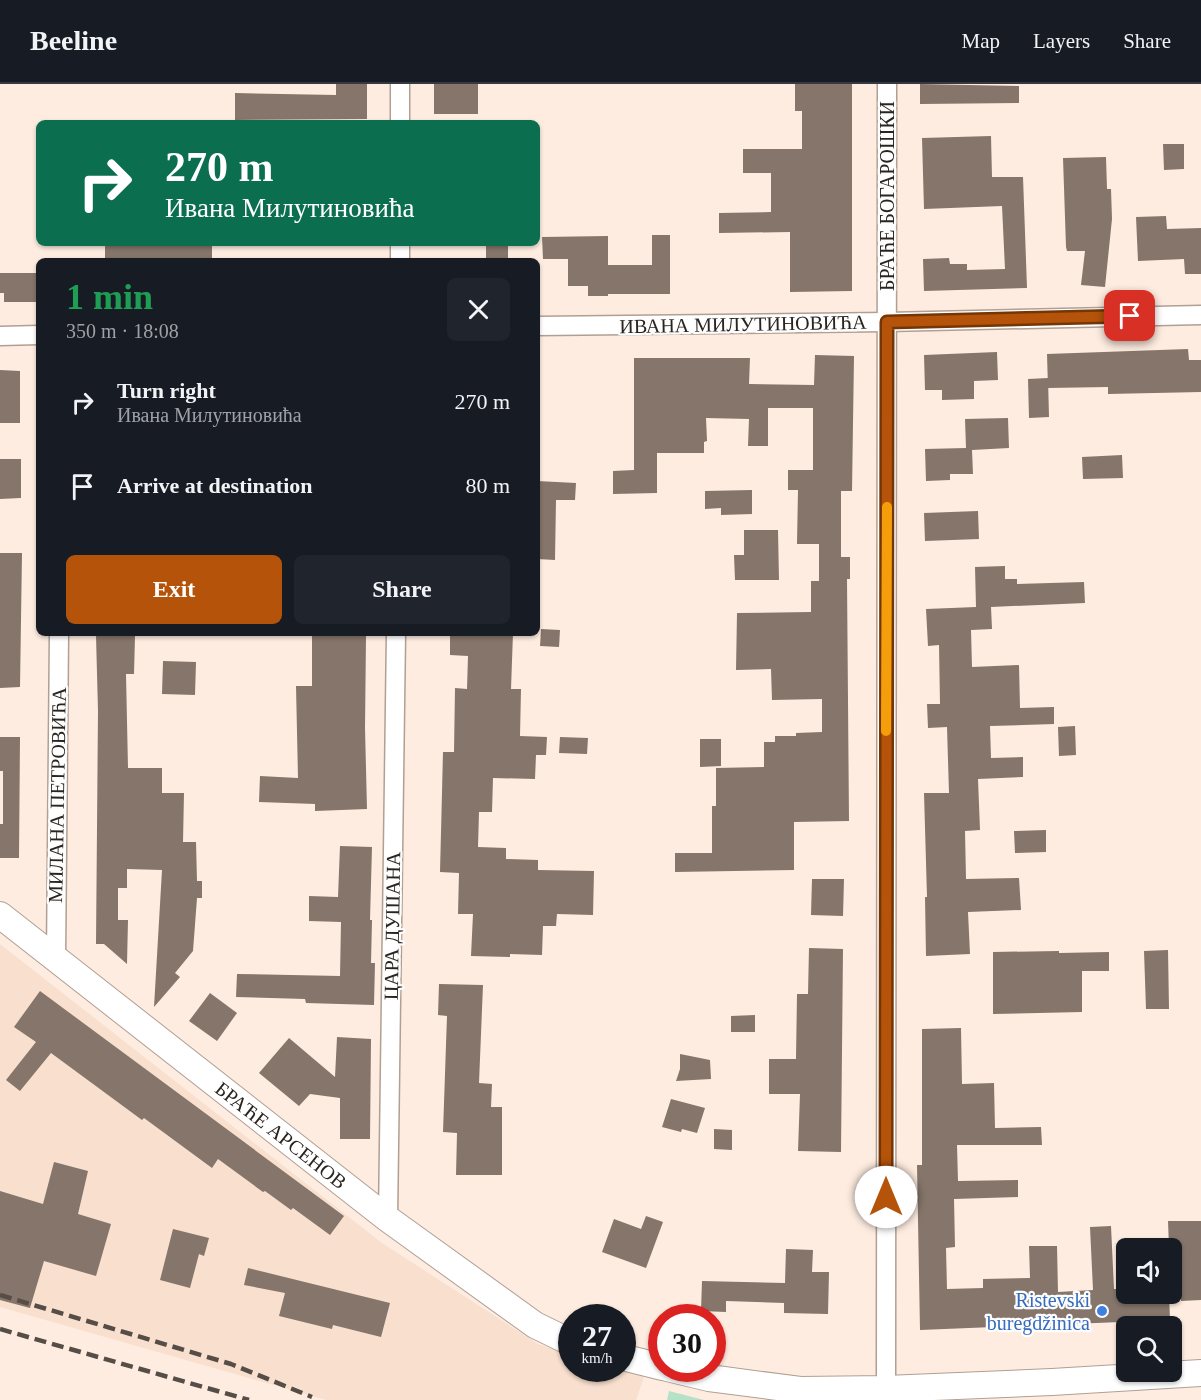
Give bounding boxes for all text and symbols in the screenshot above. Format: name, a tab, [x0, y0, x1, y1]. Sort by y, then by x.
text: Beeline	[30, 25, 117, 56]
text: Map	[962, 29, 1000, 53]
text: Layers	[1033, 29, 1090, 53]
text: Share	[1123, 29, 1171, 53]
street label: БРАЋЕ БОГАРОШКИ	[876, 101, 898, 291]
icon: right	[66, 144, 144, 222]
text: 270 m	[165, 144, 274, 190]
text: Ивана Милутиновића	[165, 193, 414, 223]
text: 1 min	[66, 277, 153, 317]
button: close	[447, 278, 510, 341]
pin	[1104, 290, 1155, 341]
icon: arrive	[1113, 299, 1146, 332]
street label: ИВАНА МИЛУТИНОВИЋА	[619, 311, 867, 337]
text: 350 m · 18:08	[66, 320, 179, 342]
text: Turn right	[117, 378, 216, 403]
icon: right	[66, 386, 99, 419]
text: 270 m	[454, 389, 510, 414]
text: Ивана Милутиновића	[117, 404, 302, 426]
icon: arrive	[66, 470, 99, 503]
text: Arrive at destination	[117, 473, 313, 498]
text: 80 m	[465, 473, 510, 498]
button: Exit	[66, 555, 282, 624]
button: Share	[294, 555, 510, 624]
street label: МИЛАНА ПЕТРОВИЋА	[44, 686, 70, 903]
street label: ЦАРА ДУШАНА	[380, 851, 405, 1000]
street label: БРАЋЕ АРСЕНОВ	[211, 1077, 351, 1193]
position arrow	[854, 1165, 918, 1229]
map controls	[1116, 1238, 1182, 1382]
button: sound	[1116, 1238, 1182, 1304]
place label: Ristevski buregdžinica	[987, 1289, 1090, 1335]
speed limit sign: 30	[648, 1304, 726, 1382]
marker: Ristevski buregdžinica	[1095, 1304, 1109, 1318]
button: search	[1116, 1316, 1182, 1382]
text: 27	[582, 1319, 612, 1352]
text: km/h	[582, 1350, 612, 1366]

